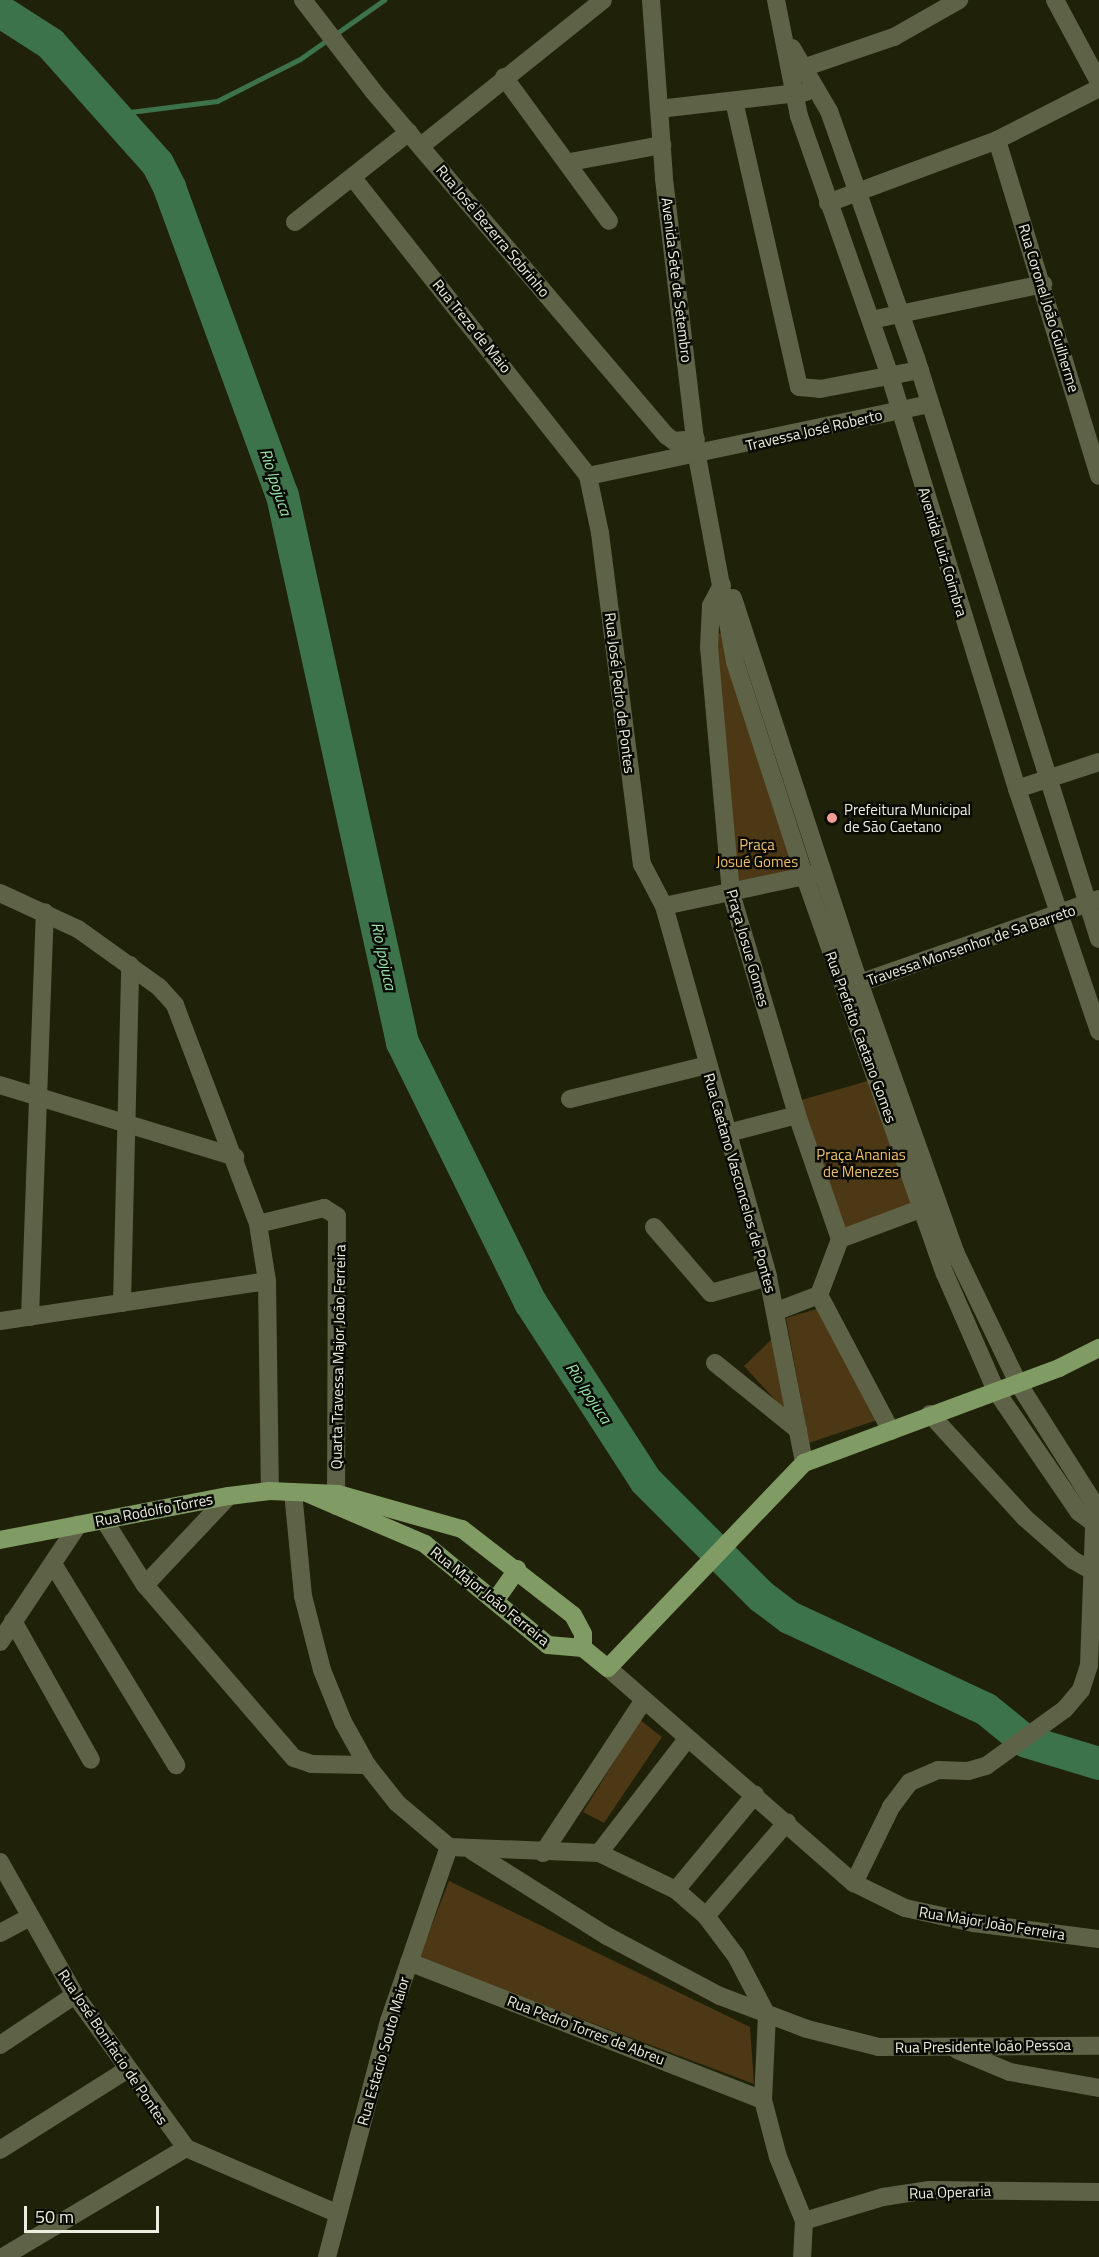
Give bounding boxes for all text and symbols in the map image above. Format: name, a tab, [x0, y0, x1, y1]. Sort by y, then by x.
street label: Rua José Bezerra Sobrinho	[432, 161, 554, 301]
street label: Avenida Sete de Setembro	[658, 197, 696, 363]
street label: Rua Coronel João Guilherme	[1015, 222, 1083, 394]
street label: Rua Treze de Maio	[429, 276, 515, 376]
street label: Travessa José Roberto	[744, 406, 884, 454]
water label: Rio Ipojuca	[256, 446, 296, 518]
street label: Avenida Luiz Coimbra	[915, 485, 971, 619]
street label: Rua José Pedro de Pontes	[601, 612, 639, 774]
place label: Prefeitura Municipal de São Caetano	[844, 800, 971, 835]
marker: Prefeitura Municipal de São Caetano	[825, 811, 839, 825]
park label: Praça Josué Gomes	[716, 835, 798, 870]
street label: Praça Josue Gomes	[723, 887, 773, 1009]
street label: Travessa Monsenhor de Sa Barreto	[864, 901, 1078, 989]
water label: Rio Ipojuca	[367, 920, 401, 992]
street label: Rua Prefeito Caetano Gomes	[822, 949, 900, 1125]
street label: Rua Caetano Vasconcelos de Pontes	[700, 1071, 780, 1295]
park label: Praça Ananias de Menezes	[816, 1145, 906, 1180]
street label: Quarta Travessa Major João Ferreira	[327, 1244, 349, 1470]
water label: Rio Ipojuca	[562, 1359, 616, 1427]
street label: Rua Rodolfo Torres	[94, 1490, 214, 1530]
street label: Rua Major João Ferreira	[427, 1543, 553, 1649]
street label: Rua Major João Ferreira	[918, 1903, 1066, 1943]
street label: Rua José Bonifacio de Pontes	[54, 1966, 172, 2128]
street label: Rua Estacio Souto Maior	[353, 1974, 413, 2128]
street label: Rua Pedro Torres de Abreu	[505, 1992, 667, 2068]
street label: Rua Presidente João Pessoa	[895, 2035, 1071, 2057]
street label: Rua Operaria	[909, 2182, 991, 2202]
scale bar	[27, 2194, 162, 2232]
text: 50 m	[35, 2203, 74, 2230]

